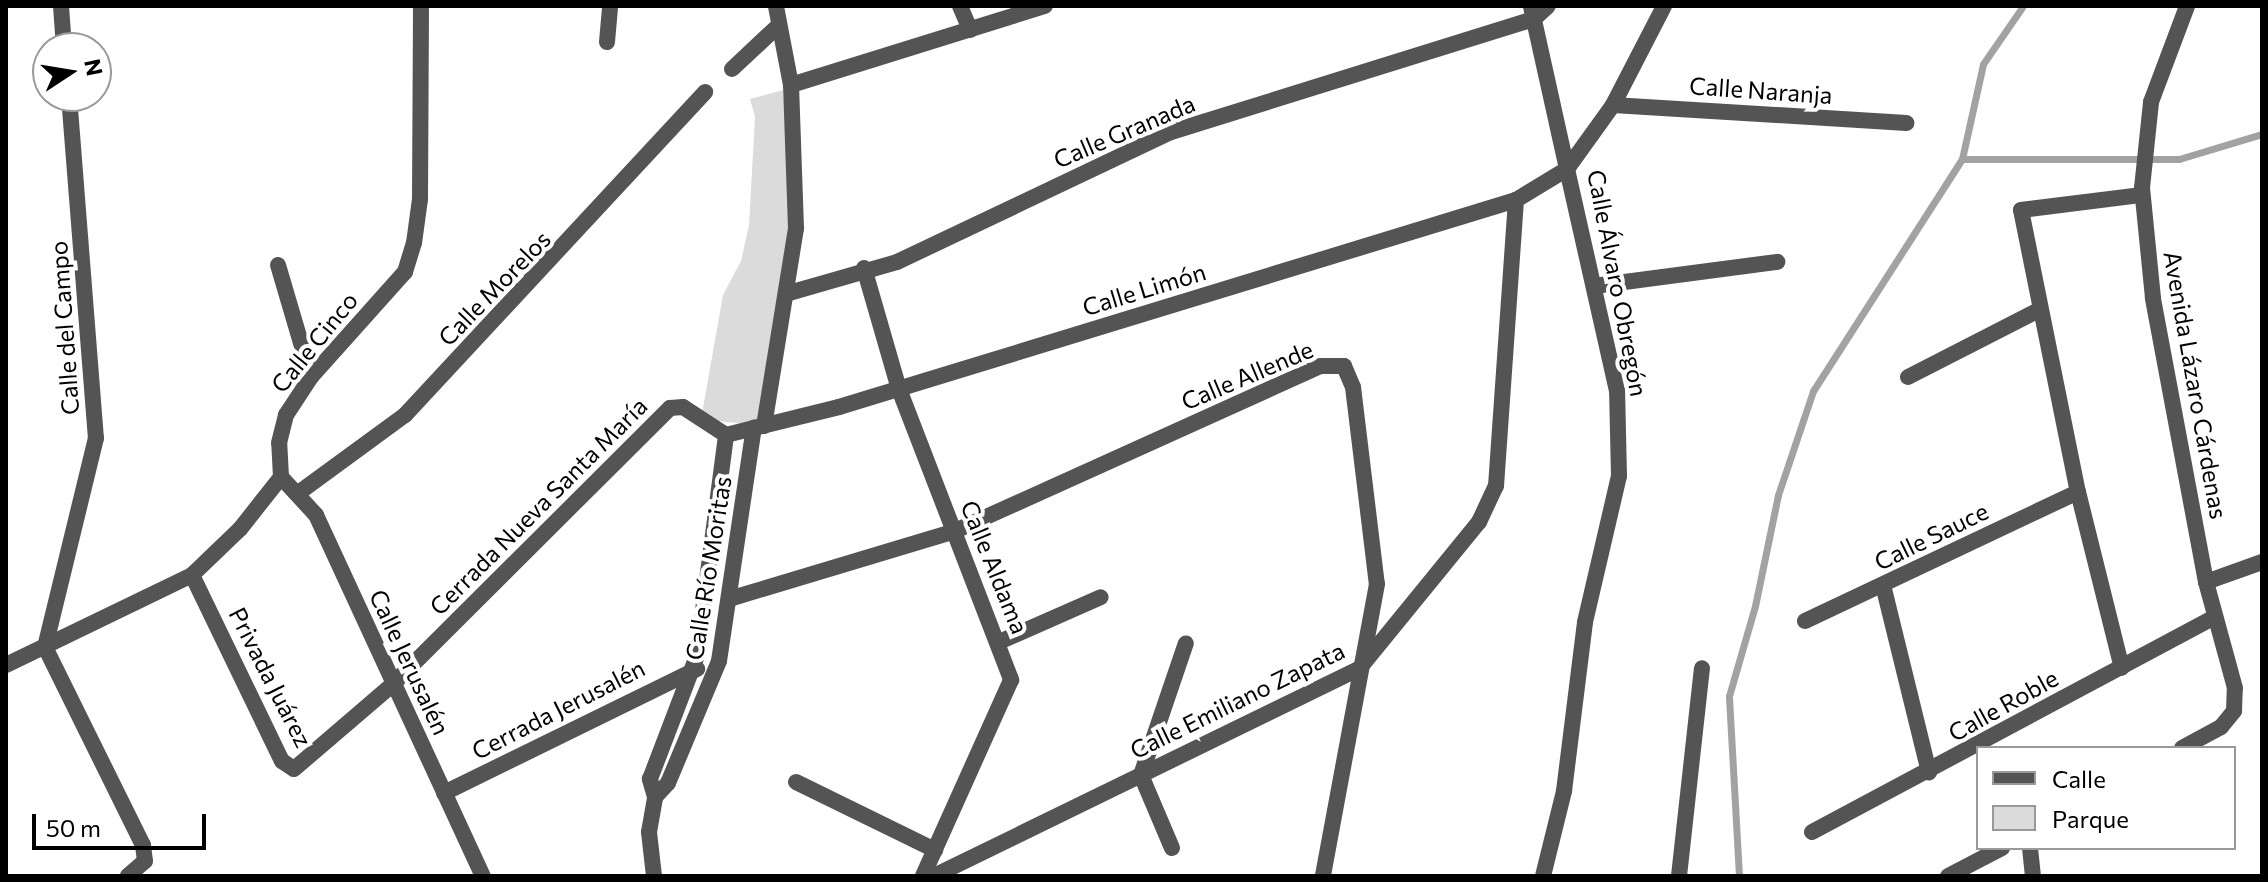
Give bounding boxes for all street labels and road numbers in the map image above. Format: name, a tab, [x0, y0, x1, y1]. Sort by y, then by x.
street label: Calle Naranja	[1688, 71, 1834, 109]
street label: Calle Granada	[1049, 88, 1199, 174]
street label: Calle Álvaro Obregón	[1582, 167, 1654, 399]
street label: Calle Morelos	[432, 225, 556, 351]
street label: Calle del Campo	[44, 240, 84, 416]
street label: Avenida Lázaro Cárdenas	[2158, 249, 2234, 521]
street label: Calle Limón	[1079, 257, 1209, 321]
street label: Calle Cinco	[265, 286, 363, 398]
street label: Calle Allende	[1177, 334, 1317, 416]
street label: Cerrada Nueva Santa María	[423, 391, 653, 621]
street label: Calle Río Moritas	[679, 474, 737, 662]
street label: Calle Aldama	[955, 496, 1035, 638]
street label: Calle Sauce	[1869, 496, 1993, 576]
street label: Calle Jerusalén	[364, 585, 456, 739]
street label: Privada Juárez	[223, 602, 319, 752]
street label: Calle Emiliano Zapata	[1125, 636, 1349, 764]
street label: Cerrada Jerusalén	[467, 653, 649, 765]
street label: Calle Roble	[1943, 663, 2063, 747]

